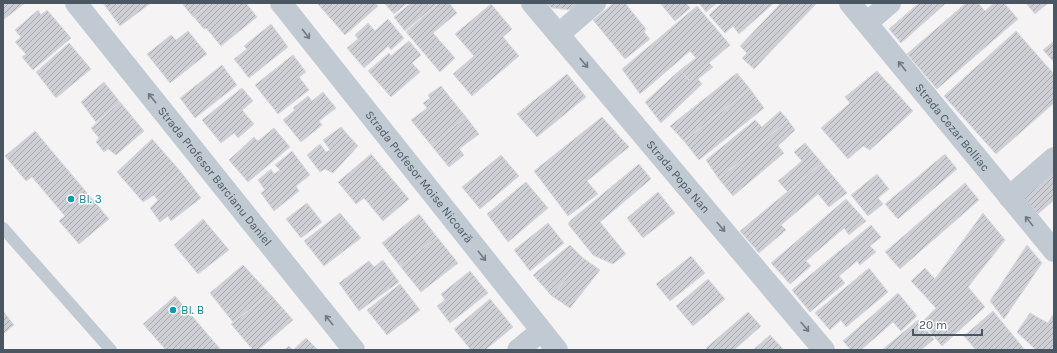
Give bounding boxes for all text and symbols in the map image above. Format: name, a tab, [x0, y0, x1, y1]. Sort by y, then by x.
one-way arrow	[301, 28, 310, 39]
one-way arrow	[579, 58, 588, 69]
one-way arrow	[898, 61, 907, 72]
street label: Strada Cezar Bolliac	[912, 81, 992, 174]
one-way arrow	[147, 92, 156, 103]
street label: Strada Profesor Barcianu Daniel	[155, 104, 275, 249]
street label: Strada Profesor Moise Nicoară	[362, 108, 476, 246]
street label: Strada Popa Nan	[643, 137, 713, 216]
place label: Bl. 3	[79, 192, 102, 206]
marker: Bl. 3	[66, 194, 76, 204]
one-way arrow	[1025, 216, 1034, 227]
one-way arrow	[717, 222, 726, 233]
one-way arrow	[477, 251, 486, 262]
place label: Bl. B	[181, 303, 204, 317]
marker: Bl. B	[168, 305, 178, 315]
scale bar	[913, 311, 982, 337]
one-way arrow	[325, 314, 334, 325]
text: 20 m	[919, 318, 947, 332]
one-way arrow	[800, 322, 809, 332]

